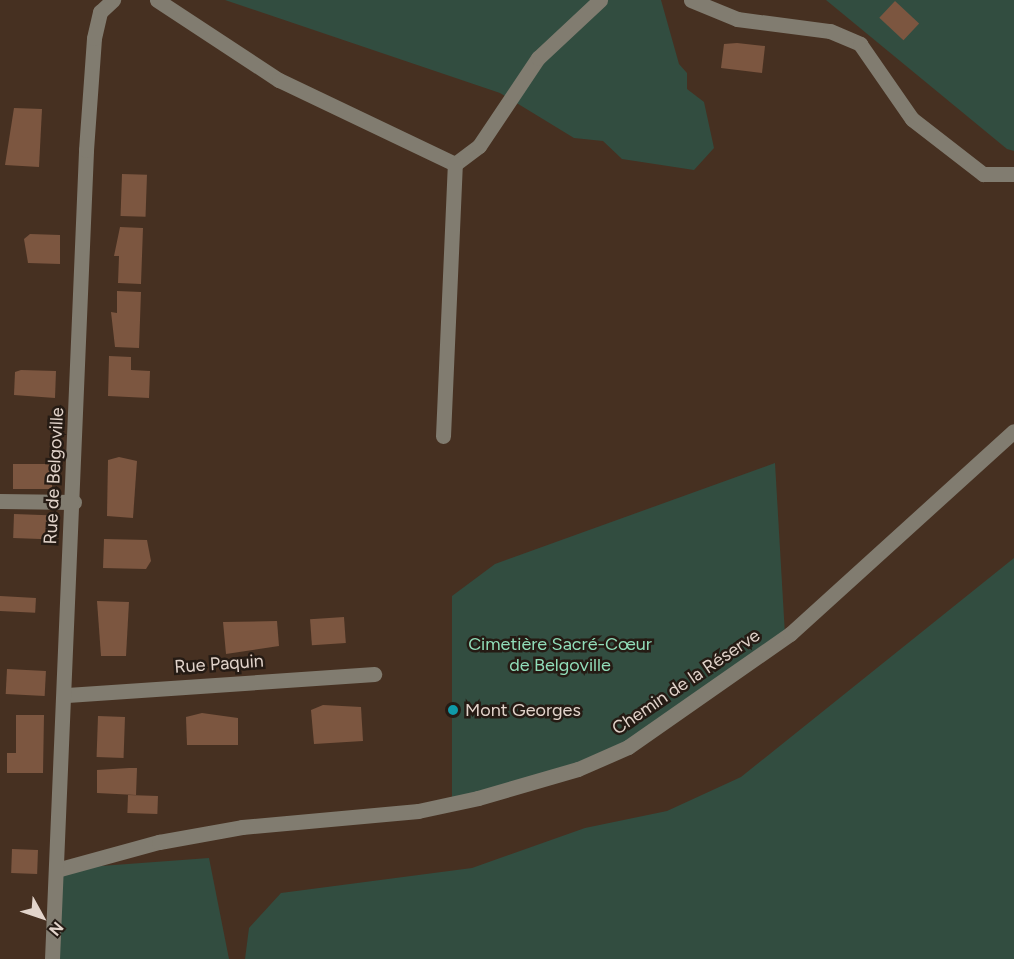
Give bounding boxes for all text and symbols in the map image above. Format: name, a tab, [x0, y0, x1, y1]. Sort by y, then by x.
street label: Rue de Belgoville	[40, 407, 68, 545]
street label: Chemin de la Réserve	[608, 624, 764, 740]
park label: Cimetière Sacré-Cœur de Belgoville	[468, 634, 652, 676]
street label: Rue Paquin	[174, 650, 264, 678]
place label: Mont Georges	[465, 699, 581, 721]
marker: Mont Georges	[446, 703, 460, 717]
north arrow	[12, 887, 72, 947]
text: N	[45, 918, 67, 940]

